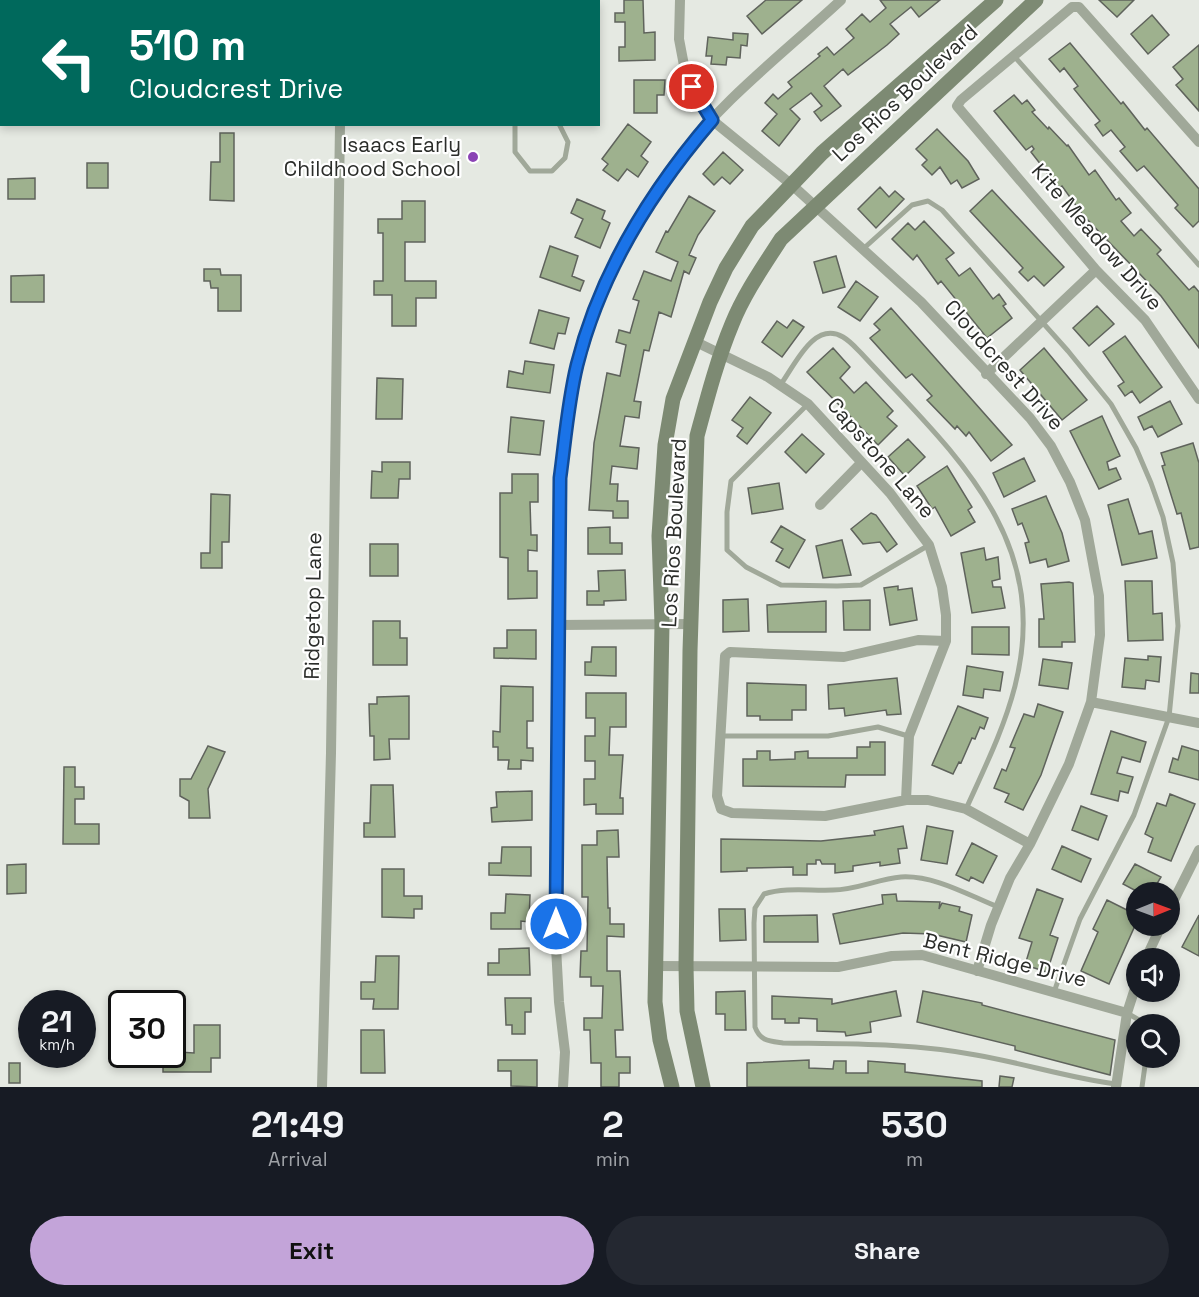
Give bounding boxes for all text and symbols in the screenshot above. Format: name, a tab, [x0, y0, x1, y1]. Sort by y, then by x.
street label: Los Rios Boulevard	[826, 18, 983, 167]
text: 510 m	[129, 19, 246, 72]
icon: left	[30, 24, 108, 102]
pin	[666, 61, 717, 112]
icon: arrive	[675, 70, 708, 103]
text: Cloudcrest Drive	[129, 71, 343, 106]
place label: Isaacs Early Childhood School	[284, 131, 461, 182]
marker: Isaacs Early Childhood School	[466, 150, 480, 164]
street label: Kite Meadow Drive	[1026, 158, 1169, 316]
street label: Cloudcrest Drive	[939, 294, 1070, 436]
street label: Capstone Lane	[821, 392, 941, 524]
street label: Los Rios Boulevard	[655, 438, 692, 628]
street label: Ridgetop Lane	[298, 532, 327, 680]
north arrow	[1126, 882, 1180, 936]
map controls	[1126, 882, 1180, 1068]
position arrow	[524, 892, 588, 956]
street label: Bent Ridge Drive	[921, 926, 1090, 993]
button: sound	[1126, 948, 1180, 1002]
speed limit sign: 30	[108, 990, 186, 1068]
text: 21	[41, 1002, 73, 1041]
button: search	[1126, 1014, 1180, 1068]
text: km/h	[39, 1035, 75, 1054]
text: 21:49	[251, 1102, 345, 1148]
text: 2	[602, 1102, 624, 1148]
text: 530	[881, 1102, 948, 1148]
text: Arrival	[268, 1146, 328, 1172]
text: min	[596, 1146, 630, 1172]
text: m	[906, 1146, 923, 1172]
button: Exit	[30, 1216, 594, 1285]
button: Share	[606, 1216, 1169, 1285]

